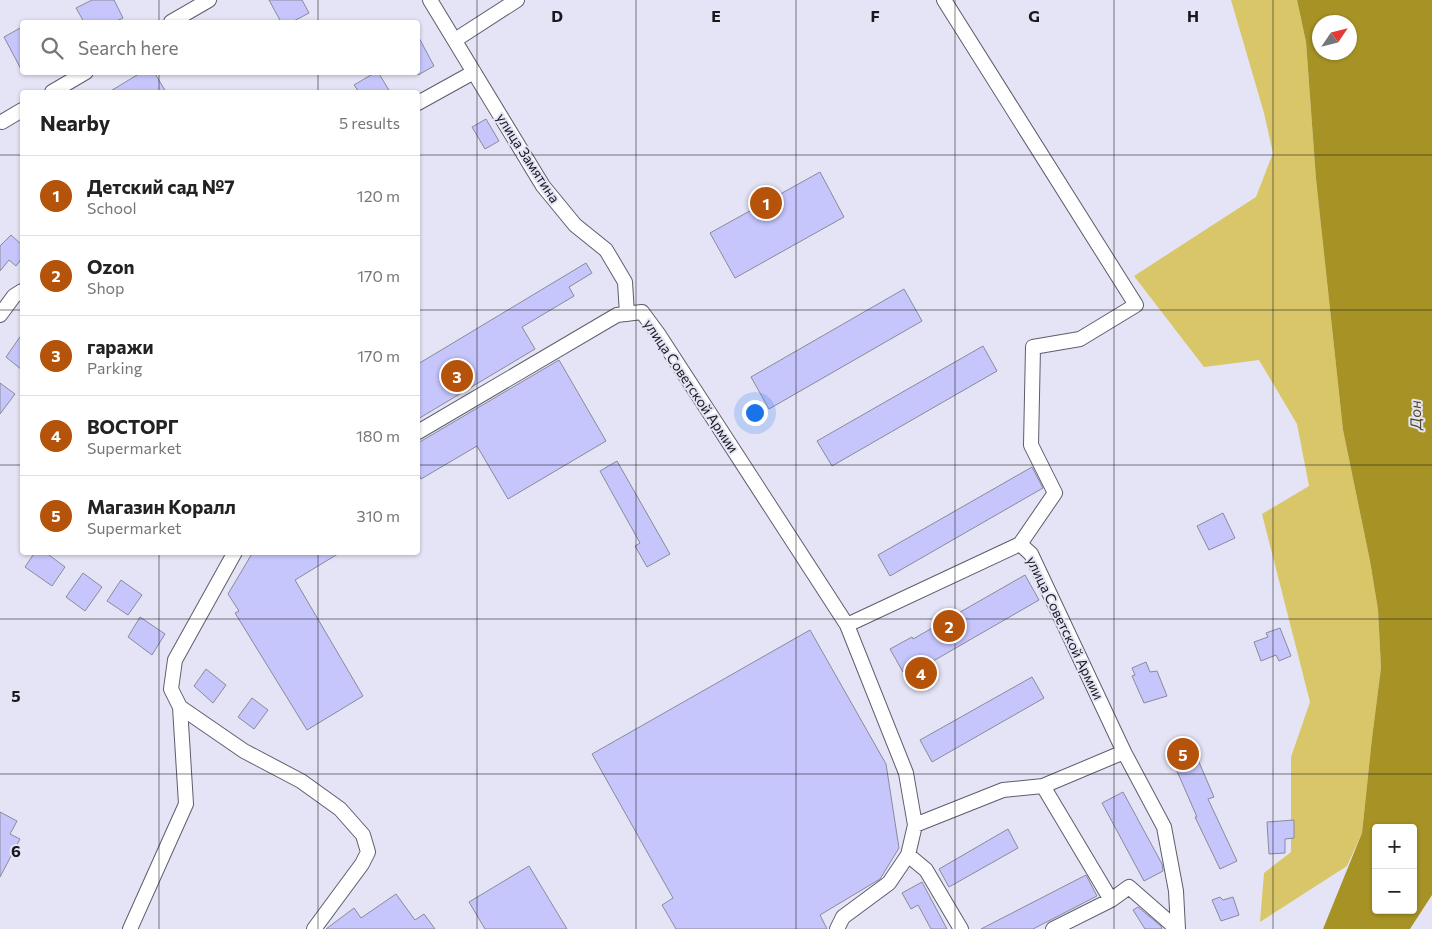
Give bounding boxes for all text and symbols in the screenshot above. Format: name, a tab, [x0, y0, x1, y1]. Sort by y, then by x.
text: D	[551, 6, 563, 25]
text: E	[711, 6, 721, 25]
text: F	[870, 6, 880, 25]
text: G	[1028, 6, 1040, 25]
text: H	[1187, 6, 1199, 25]
north arrow	[1312, 15, 1357, 60]
search box	[20, 20, 420, 75]
icon: search	[38, 34, 66, 62]
text: Search here	[78, 36, 178, 59]
text: Nearby	[40, 110, 110, 135]
street label: улица Замятина	[493, 110, 564, 206]
text: 5 results	[339, 113, 400, 132]
text: Детский сад №7	[87, 175, 235, 198]
pin: 1	[750, 184, 782, 222]
text: 1	[52, 186, 60, 205]
text: 120 m	[357, 186, 400, 205]
text: School	[87, 198, 137, 217]
text: Ozon	[87, 255, 135, 278]
text: 2	[51, 266, 61, 285]
text: 170 m	[357, 266, 400, 285]
text: Shop	[87, 278, 125, 297]
street label: улица Советской Армии	[640, 316, 742, 456]
text: гаражи	[87, 335, 154, 358]
text: 3	[51, 346, 61, 365]
text: 170 m	[357, 346, 400, 365]
pin: 3	[441, 357, 473, 395]
text: Parking	[87, 358, 142, 377]
your location	[742, 400, 768, 426]
water label: Дон	[1406, 400, 1424, 432]
text: ВОСТОРГ	[87, 415, 179, 438]
text: 4	[51, 426, 61, 445]
text: 180 m	[356, 426, 400, 445]
text: Supermarket	[87, 438, 182, 457]
text: Магазин Коралл	[87, 495, 236, 518]
text: 5	[51, 506, 61, 525]
text: 310 m	[357, 506, 400, 525]
text: Supermarket	[87, 518, 182, 537]
street label: улица Советской Армии	[1023, 553, 1108, 702]
pin: 2	[933, 607, 965, 645]
pin: 4	[905, 654, 937, 692]
text: 5	[11, 686, 21, 705]
pin: 5	[1167, 735, 1199, 773]
map controls	[1372, 824, 1417, 914]
button: +	[1372, 824, 1417, 869]
text: 6	[11, 841, 21, 860]
button: −	[1372, 869, 1417, 914]

